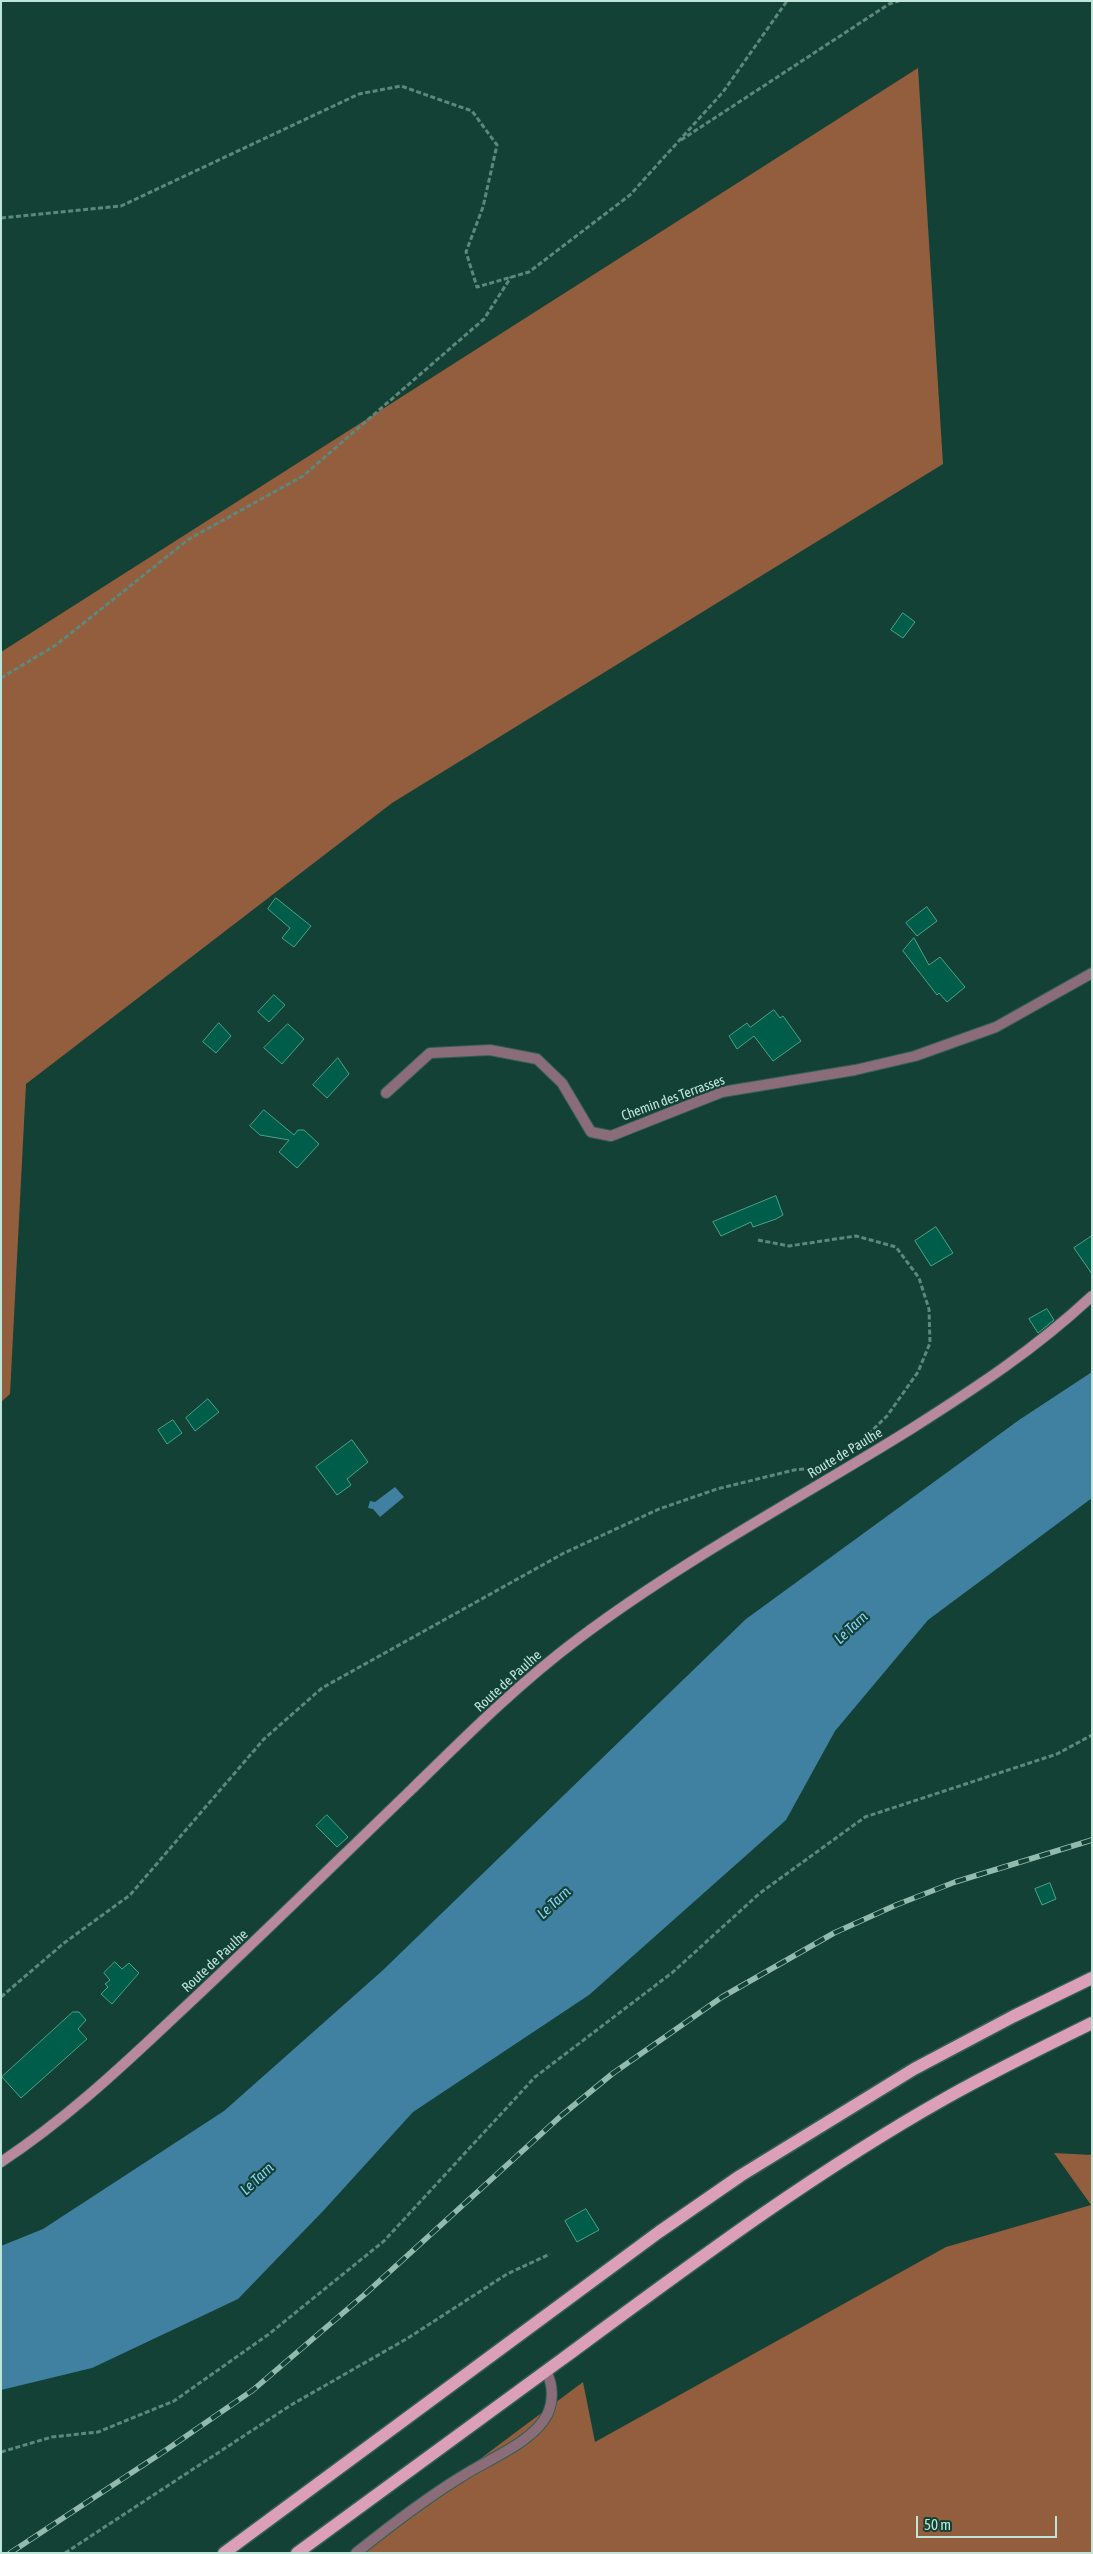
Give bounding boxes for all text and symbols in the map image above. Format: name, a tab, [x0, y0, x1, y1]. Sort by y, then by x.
street label: Chemin des Terrasses	[619, 1072, 727, 1124]
street label: Route de Paulhe	[805, 1424, 885, 1482]
water label: Le Tarn	[831, 1608, 871, 1648]
street label: Route de Paulhe	[471, 1647, 545, 1715]
water label: Le Tarn	[534, 1883, 574, 1923]
street label: Route de Paulhe	[179, 1926, 251, 1996]
water label: Le Tarn	[237, 2159, 277, 2199]
scale bar	[918, 2506, 1059, 2538]
text: 50 m	[924, 2516, 951, 2533]

